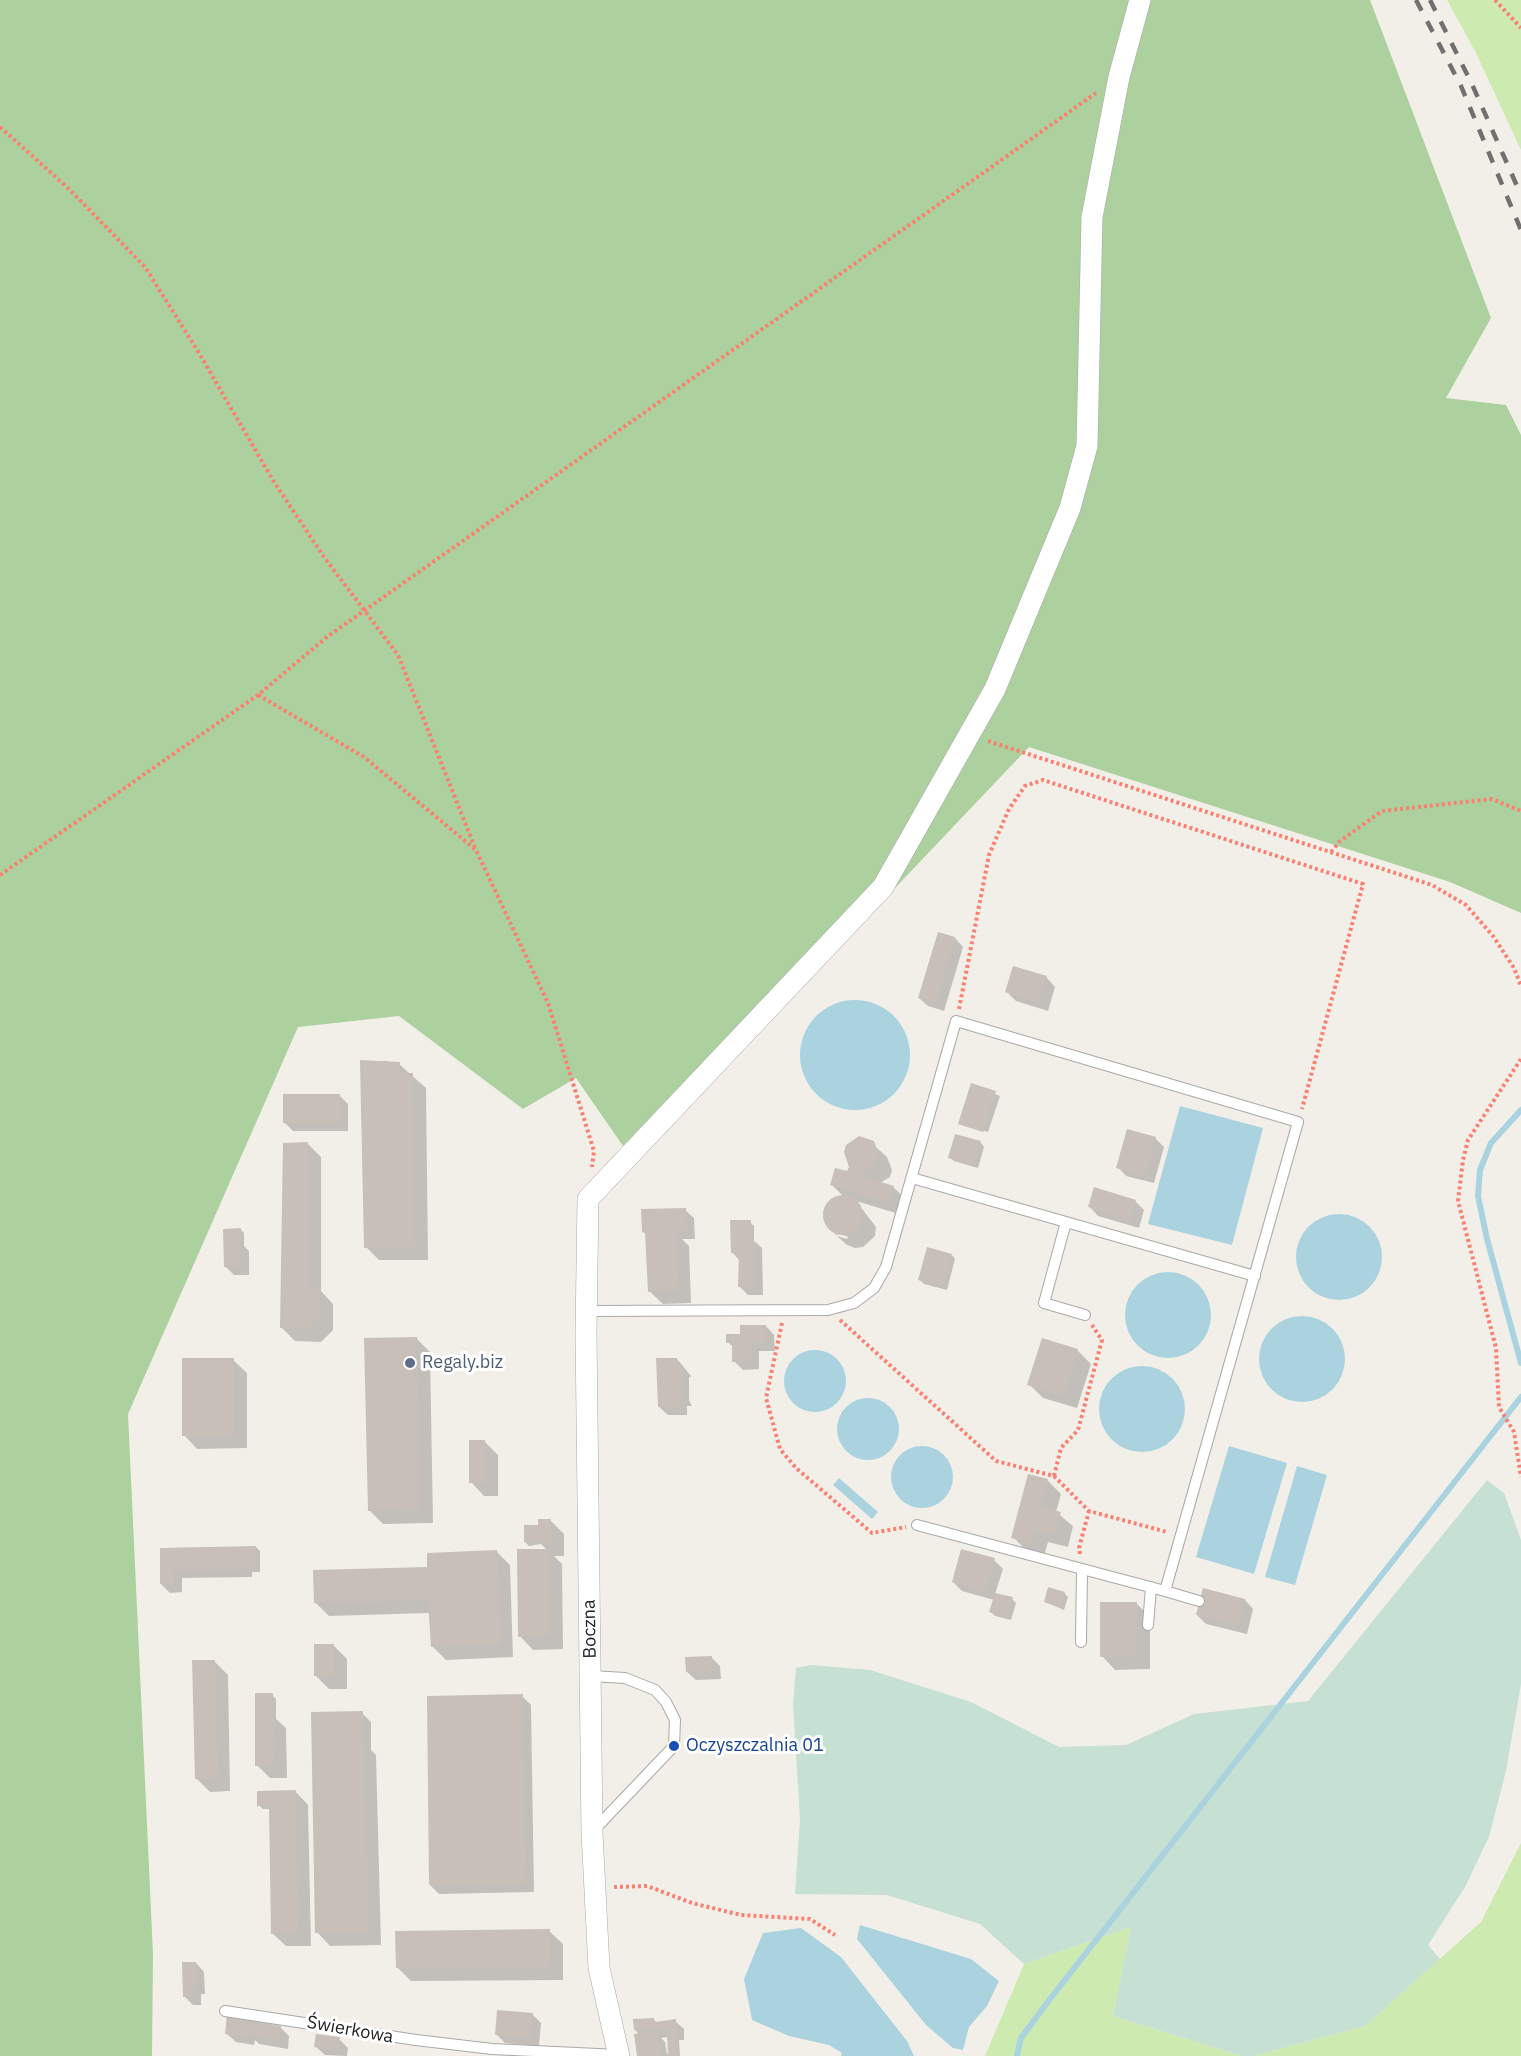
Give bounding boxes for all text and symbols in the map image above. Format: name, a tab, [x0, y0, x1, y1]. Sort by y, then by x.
place label: Regaly.biz	[422, 1352, 503, 1374]
marker: Regaly.biz	[403, 1356, 417, 1370]
street label: Boczna	[579, 1599, 601, 1659]
place label: Oczyszczalnia 01	[686, 1735, 824, 1757]
marker: Oczyszczalnia 01	[667, 1739, 681, 1753]
street label: Świerkowa	[305, 2012, 395, 2048]

